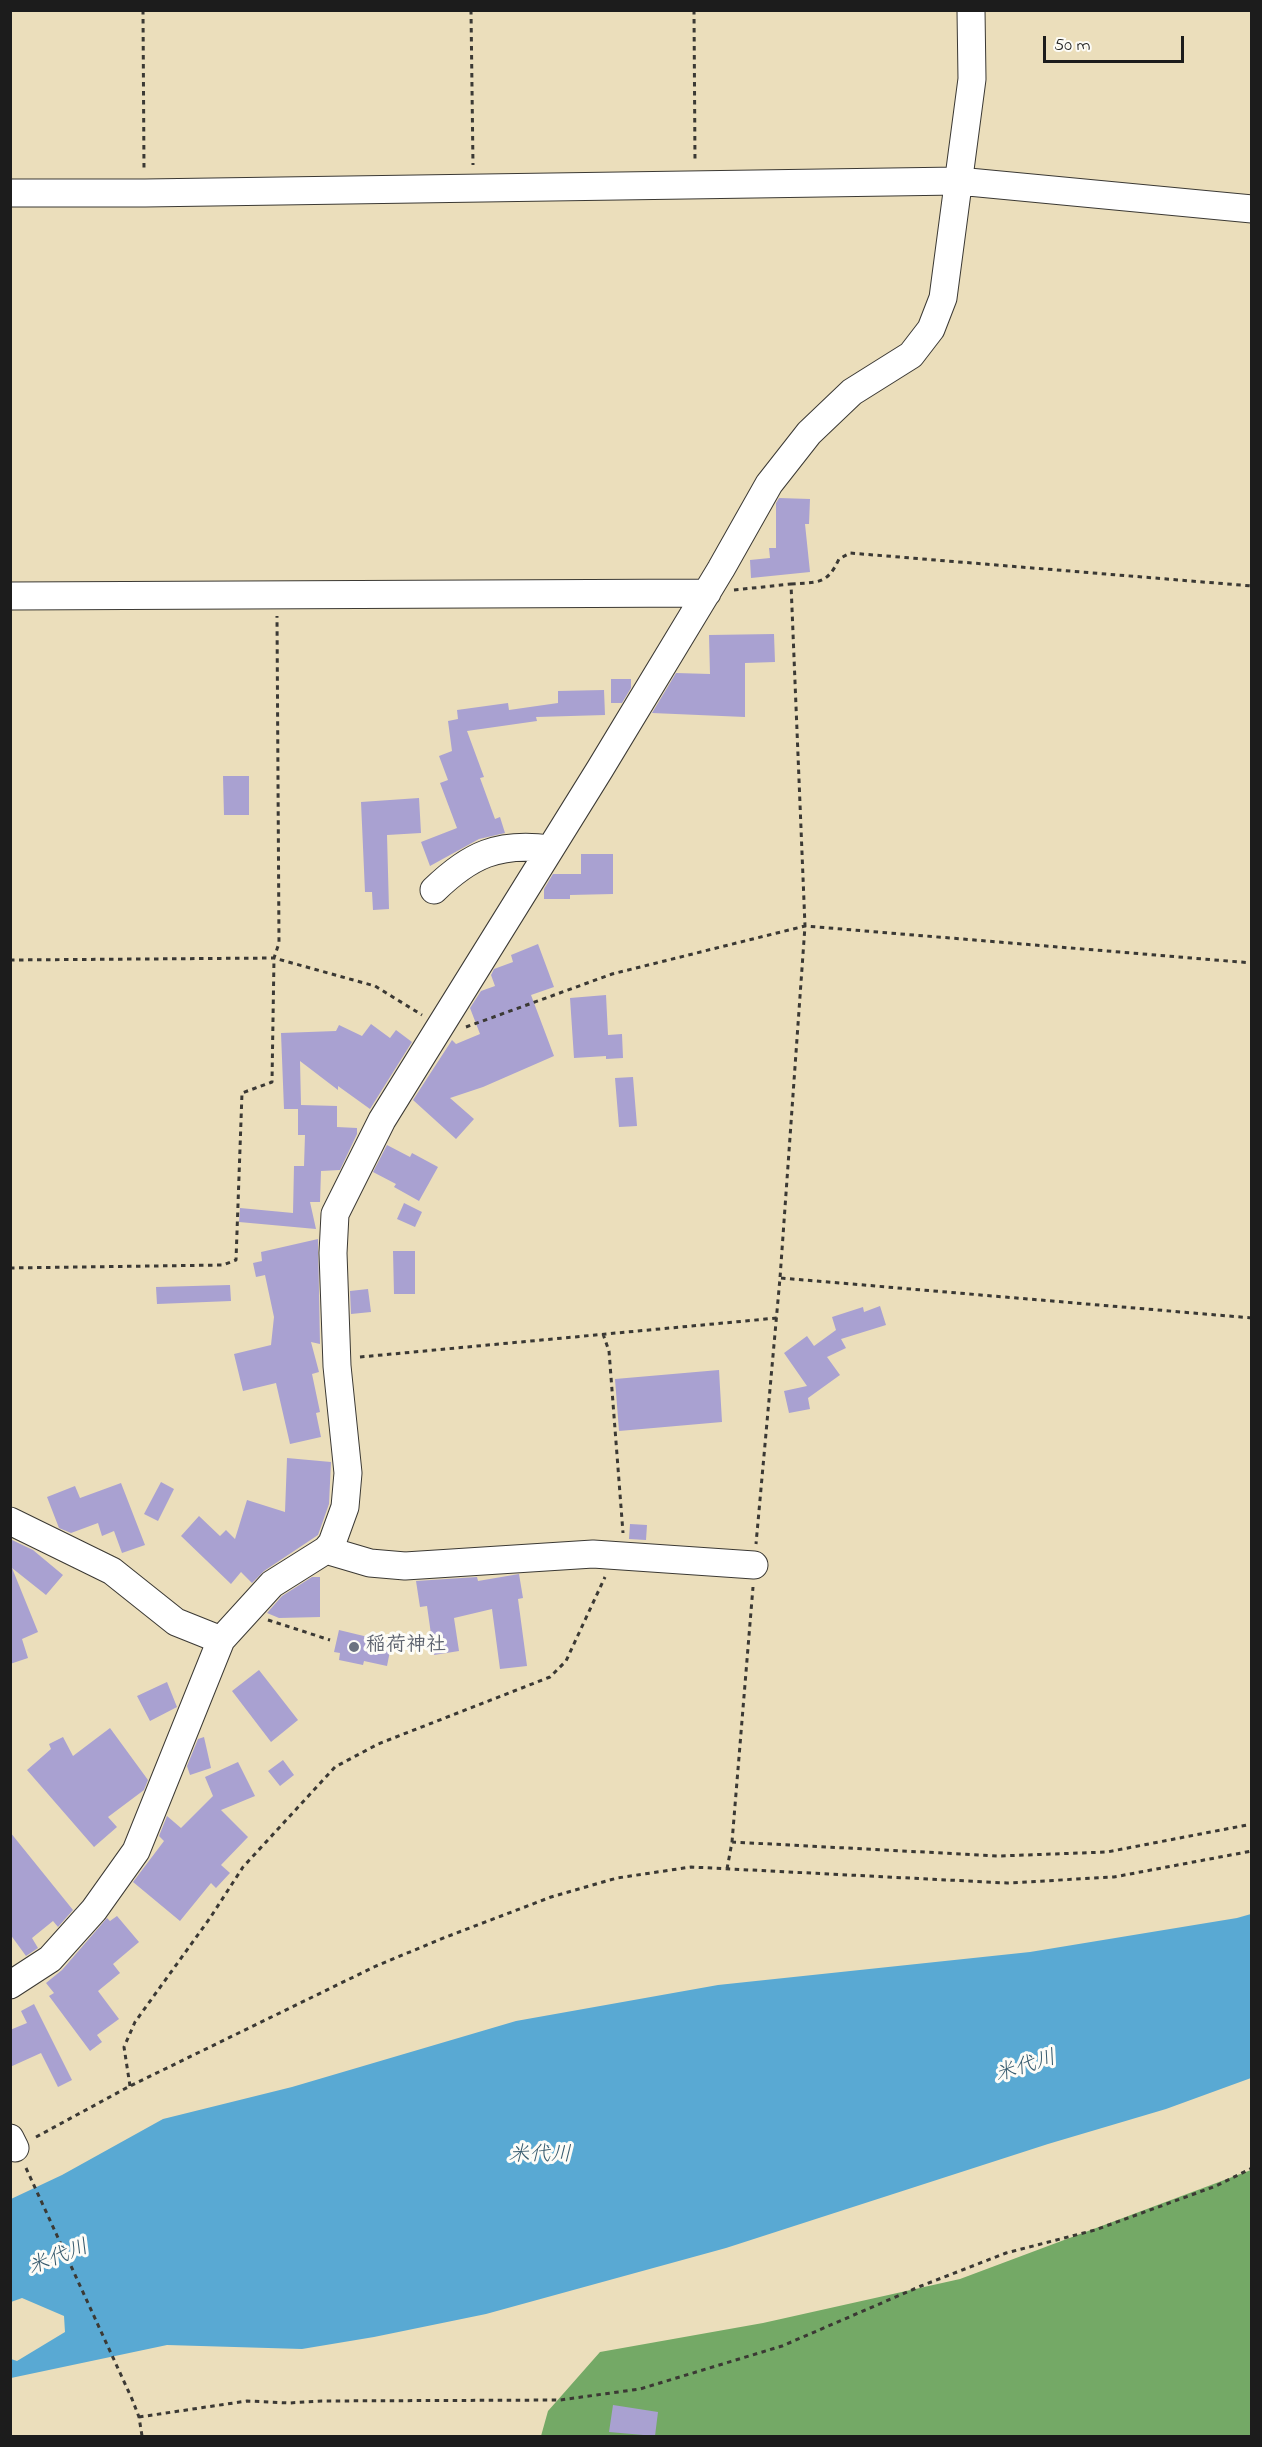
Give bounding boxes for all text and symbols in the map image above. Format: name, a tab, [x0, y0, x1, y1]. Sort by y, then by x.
scale bar	[1046, 24, 1187, 62]
text: 50 m	[1054, 33, 1091, 59]
place label: 稲荷神社	[366, 1635, 446, 1659]
marker: 稲荷神社	[347, 1640, 361, 1654]
water label: 米代川	[992, 2047, 1060, 2089]
water label: 米代川	[509, 2144, 571, 2170]
water label: 米代川	[25, 2236, 93, 2282]

